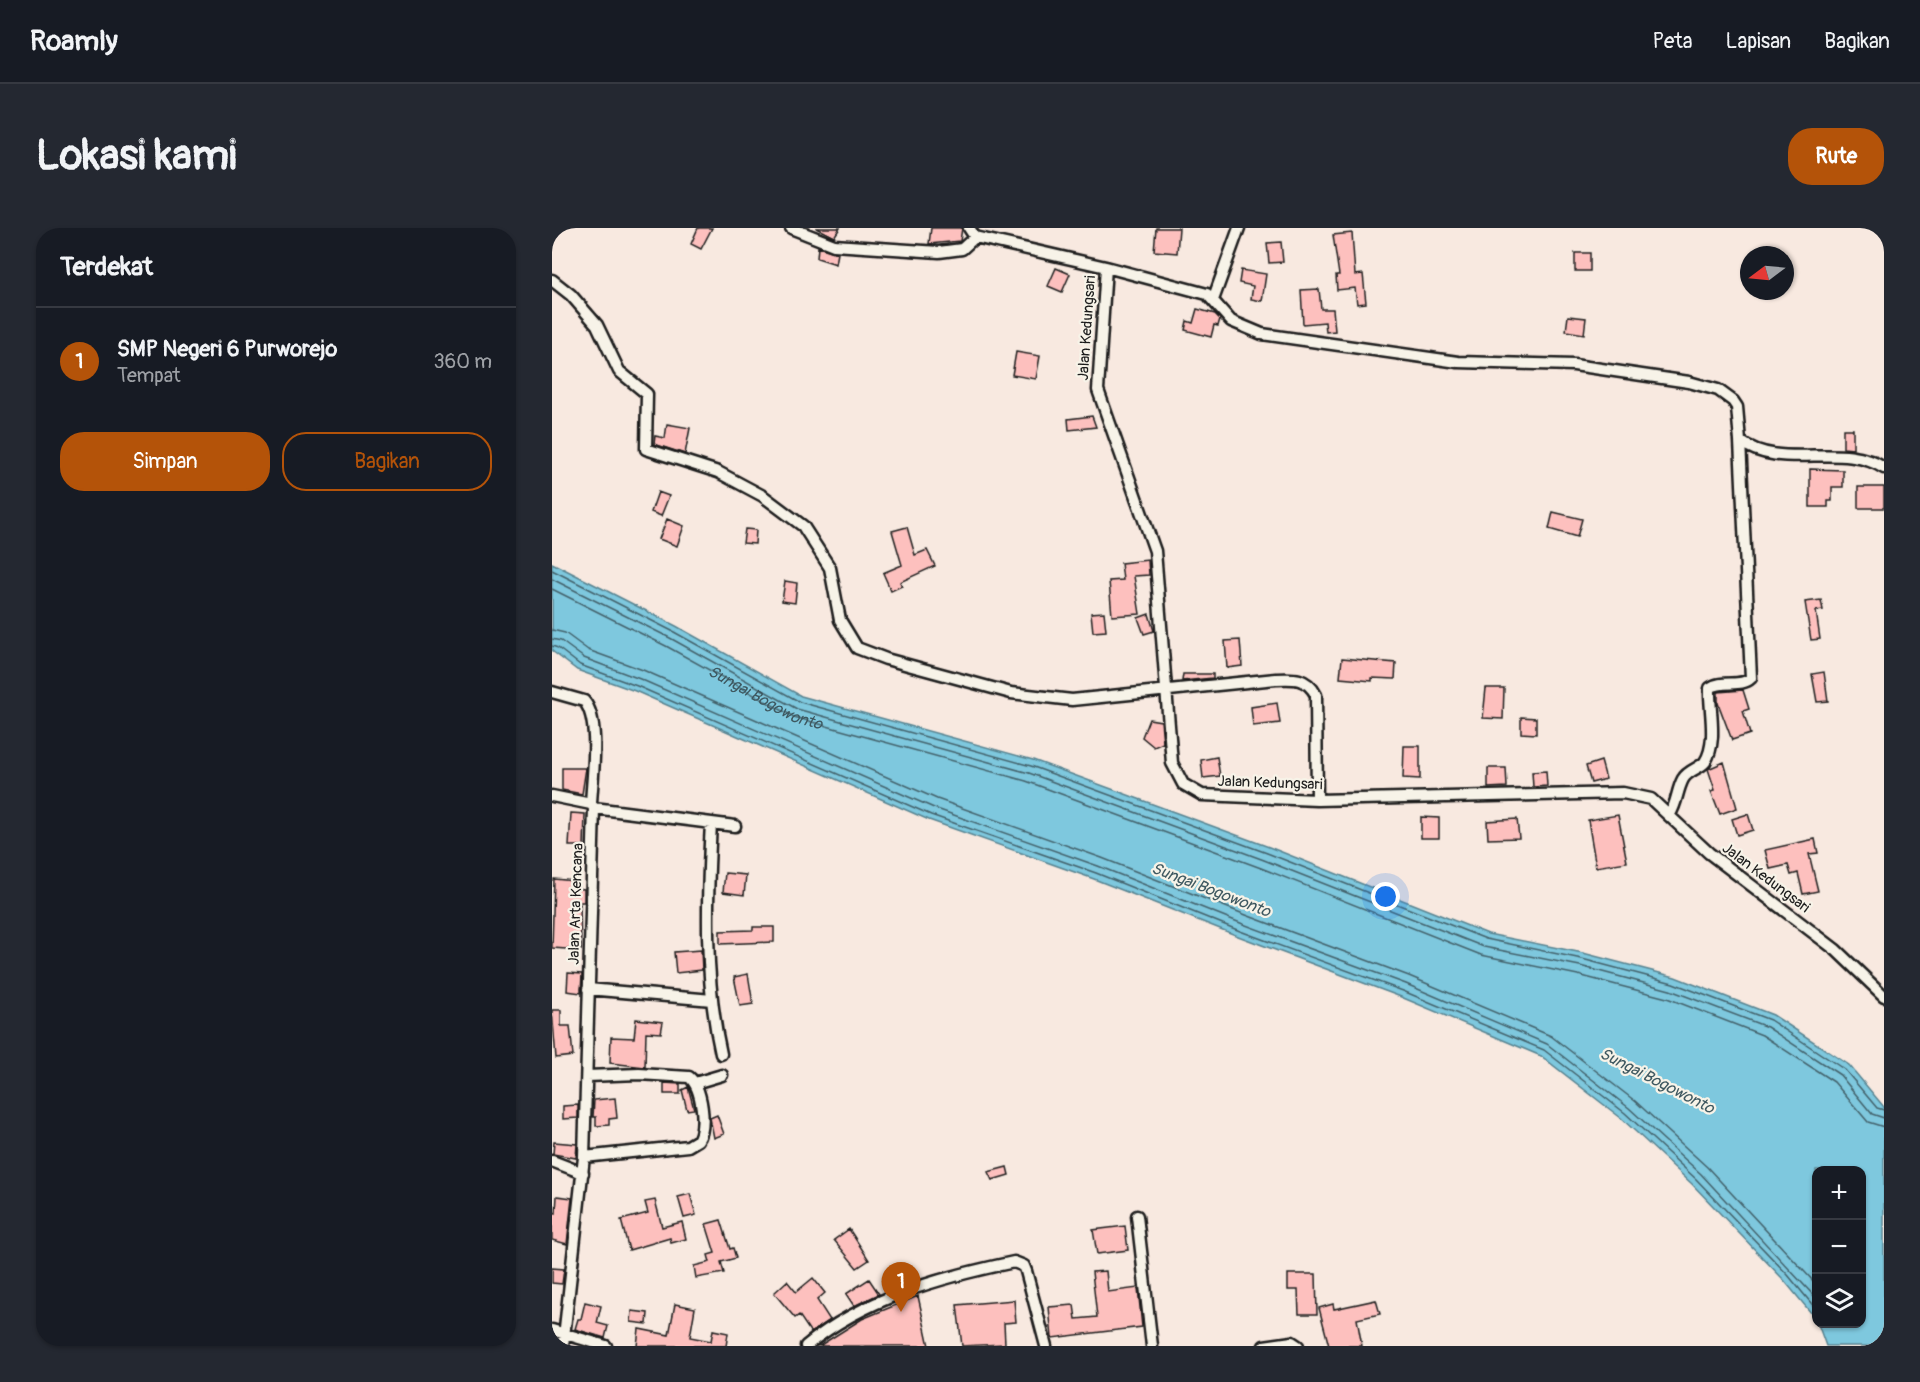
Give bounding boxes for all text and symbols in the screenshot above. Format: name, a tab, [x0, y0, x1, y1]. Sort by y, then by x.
text: Roamly	[30, 24, 118, 59]
text: Peta	[1652, 28, 1693, 55]
text: Lapisan	[1726, 28, 1791, 55]
text: Bagikan	[1824, 28, 1890, 55]
button: Rute	[1788, 128, 1884, 185]
text: Lokasi kami	[36, 130, 236, 182]
north arrow	[1740, 246, 1794, 300]
text: Terdekat	[60, 251, 153, 283]
street label: Jalan Kedungsari	[1074, 275, 1100, 381]
text: SMP Negeri 6 Purworejo	[117, 335, 337, 363]
text: 1	[76, 349, 83, 374]
text: 360 m	[433, 349, 492, 374]
text: Tempat	[117, 363, 181, 388]
button: Simpan	[60, 432, 270, 491]
button: Bagikan	[282, 432, 492, 491]
water label: Sungai Bogowonto	[705, 661, 826, 735]
street label: Jalan Kedungsari	[1217, 772, 1323, 794]
street label: Jalan Kedungsari	[1718, 839, 1814, 917]
street label: Jalan Arta Kencana	[564, 843, 588, 965]
water label: Sungai Bogowonto	[1149, 858, 1274, 922]
your location	[1371, 882, 1400, 911]
water label: Sungai Bogowonto	[1597, 1044, 1719, 1119]
map controls	[1812, 1166, 1866, 1328]
button: +	[1812, 1166, 1866, 1220]
button: −	[1812, 1220, 1866, 1274]
pin: 1	[882, 1262, 920, 1312]
button: layers	[1812, 1274, 1866, 1328]

